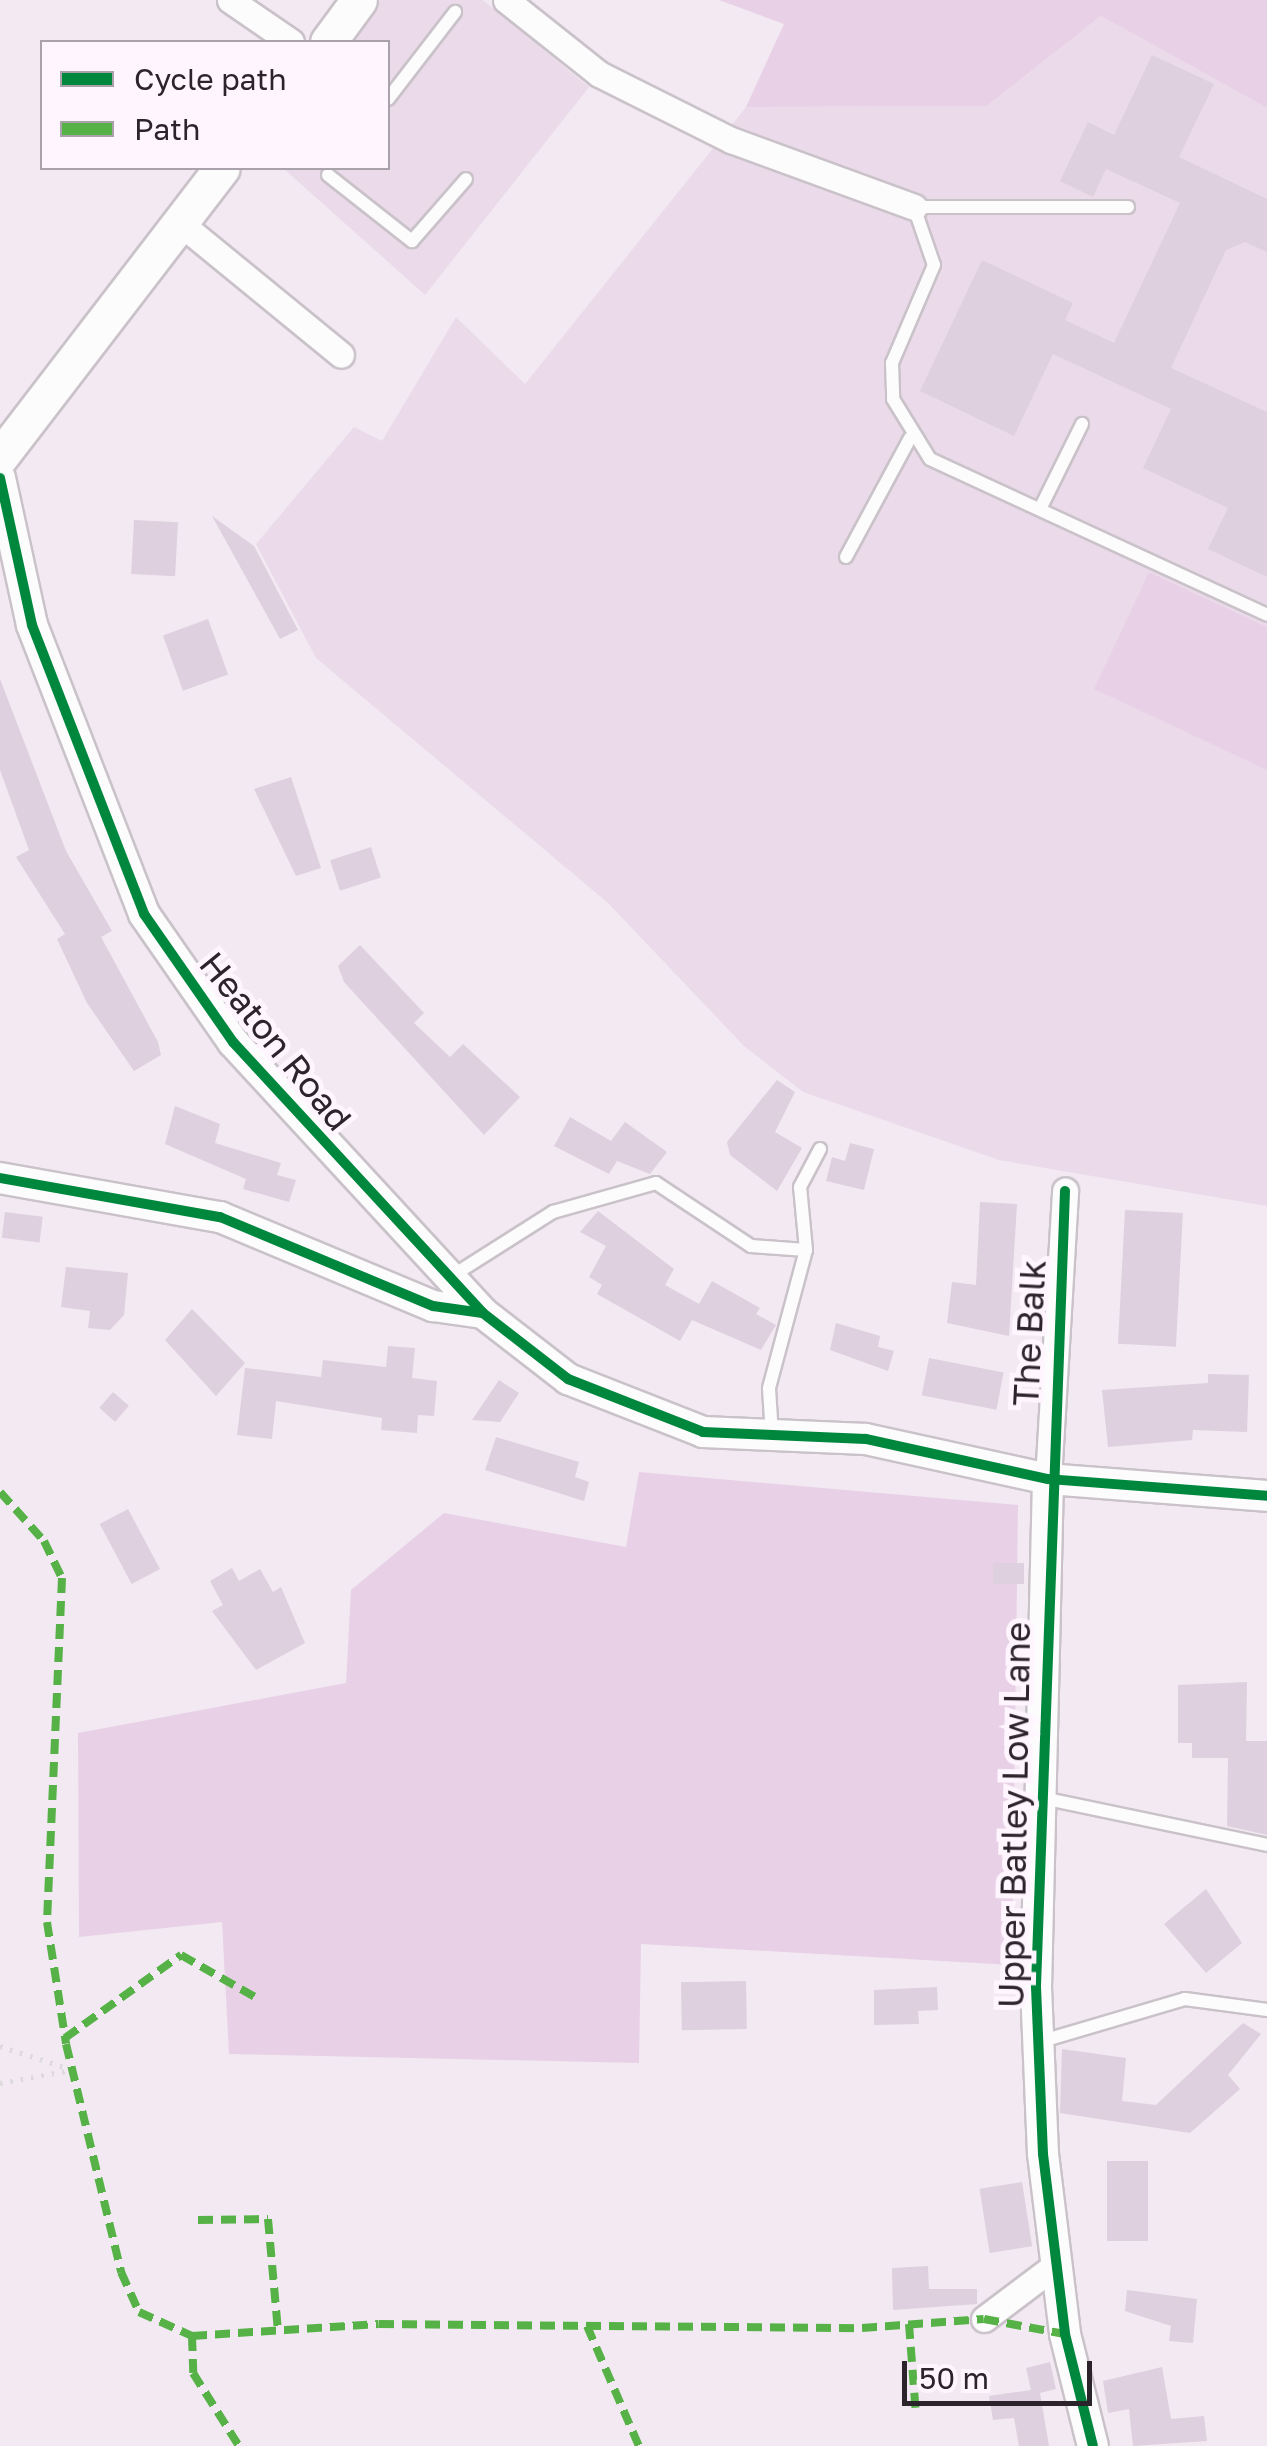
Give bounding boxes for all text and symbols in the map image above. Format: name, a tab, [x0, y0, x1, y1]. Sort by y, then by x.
legend	[40, 40, 390, 170]
text: Cycle path	[134, 61, 287, 97]
text: Path	[134, 111, 200, 147]
street label: Heaton Road	[191, 943, 361, 1139]
street label: The Balk	[1004, 1259, 1054, 1407]
street label: Upper Batley Low Lane	[990, 1622, 1038, 2008]
scale bar	[907, 2341, 1097, 2403]
text: 50 m	[919, 2360, 989, 2396]

